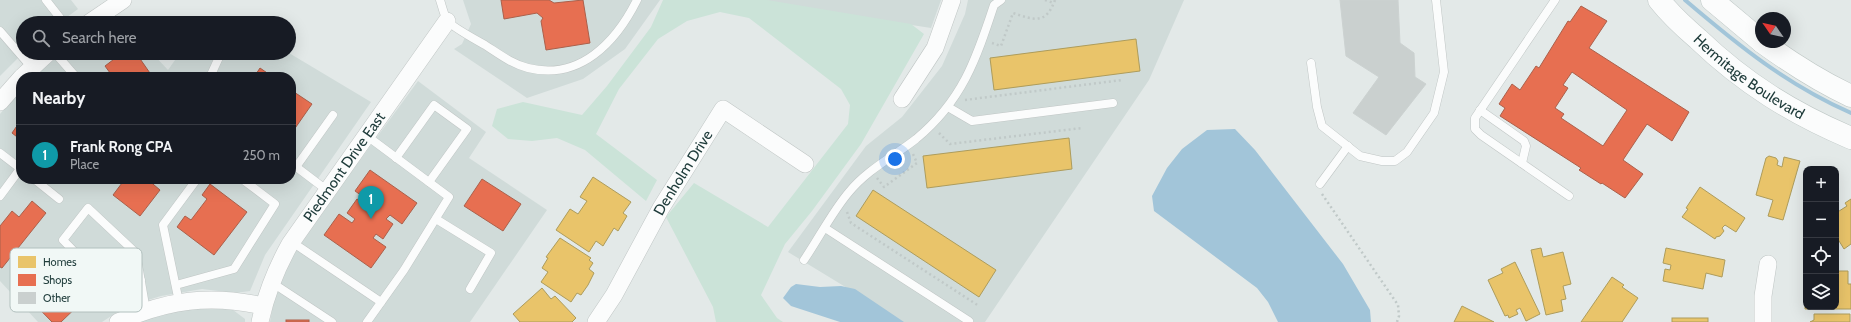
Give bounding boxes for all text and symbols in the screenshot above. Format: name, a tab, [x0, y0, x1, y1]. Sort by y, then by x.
north arrow	[1755, 12, 1791, 48]
search box	[16, 16, 296, 60]
icon: search	[30, 27, 52, 49]
text: Search here	[62, 29, 137, 47]
street label: Hermitage Boulevard	[1690, 30, 1808, 123]
text: Nearby	[32, 88, 85, 108]
street label: Piedmont Drive East	[300, 109, 389, 225]
street label: Denholm Drive	[650, 127, 717, 218]
text: Frank Rong CPA	[70, 138, 172, 156]
text: 1	[43, 147, 47, 163]
text: 250 m	[243, 147, 280, 163]
your location	[885, 149, 905, 169]
text: Place	[70, 156, 99, 172]
map controls	[1803, 166, 1839, 310]
button: +	[1803, 166, 1839, 202]
pin: 1	[358, 186, 384, 219]
button: −	[1803, 202, 1839, 238]
button: locate	[1803, 238, 1839, 274]
legend	[10, 248, 142, 312]
text: Homes	[43, 255, 77, 269]
text: Shops	[43, 273, 72, 287]
button: layers	[1803, 274, 1839, 310]
text: Other	[43, 291, 71, 305]

